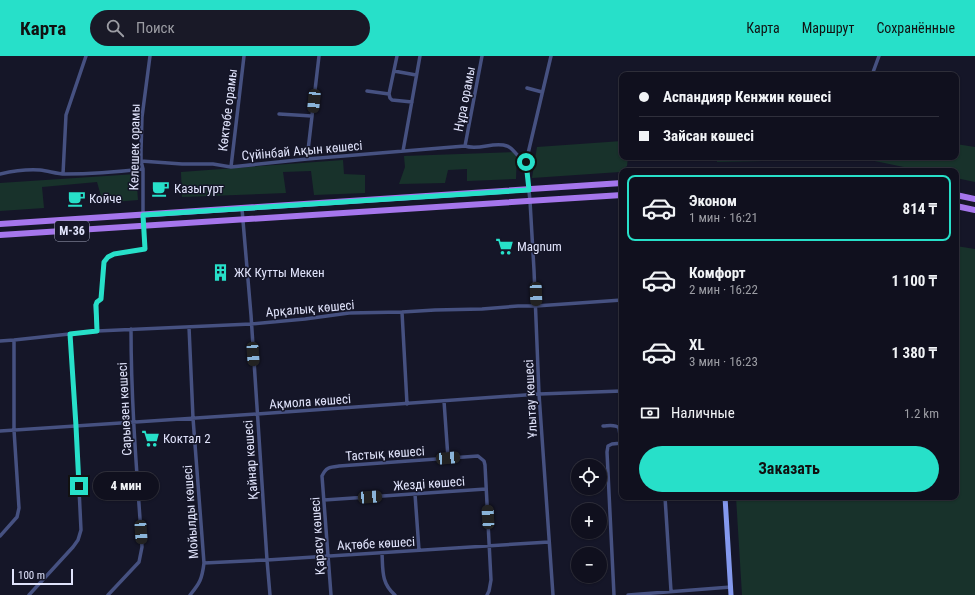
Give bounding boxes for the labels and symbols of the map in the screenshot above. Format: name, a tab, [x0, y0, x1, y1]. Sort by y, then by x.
street label: Нұра орамы	[451, 65, 478, 133]
street label: Көктөбе орамы	[215, 68, 240, 152]
car	[307, 88, 321, 114]
street label: Келешек орамы	[126, 103, 143, 191]
street label: Сүйінбай Ақын көшесі	[241, 138, 363, 163]
route start	[517, 153, 535, 171]
cafe icon: Казыгурт	[151, 178, 171, 198]
place label: Казыгурт	[174, 181, 224, 196]
cafe icon: Койче	[66, 188, 86, 208]
place label: Койче	[89, 191, 122, 206]
road number: M-36	[55, 221, 89, 241]
supermarket icon: Magnum	[494, 236, 514, 256]
place label: Magnum	[517, 239, 562, 254]
building icon: ЖК Кутты Мекен	[211, 262, 231, 282]
place label: ЖК Кутты Мекен	[234, 265, 325, 280]
car	[530, 282, 542, 306]
street label: Арқалық көшесі	[265, 297, 355, 320]
car	[246, 342, 260, 366]
street label: Ұлытау көшесі	[521, 359, 540, 439]
street label: Сарыөзен көшесі	[115, 362, 134, 456]
street label: Ақмола көшесі	[269, 391, 351, 412]
street label: Қайнар көшесі	[240, 420, 261, 500]
supermarket icon: Коктал 2	[140, 428, 160, 448]
place label: Коктал 2	[163, 431, 211, 446]
street label: Тастық көшесі	[345, 443, 425, 464]
car	[436, 451, 460, 465]
street label: Мойылды көшесі	[180, 465, 201, 559]
callout: 4 мин	[93, 472, 159, 500]
street label: Жезді көшесі	[393, 474, 465, 493]
route end	[70, 477, 88, 495]
car	[358, 490, 382, 504]
street label: Қарасу көшесі	[307, 496, 328, 575]
car	[481, 505, 495, 529]
car	[134, 520, 148, 544]
street label: Ақтөбе көшесі	[337, 534, 415, 553]
scale bar	[12, 567, 73, 586]

